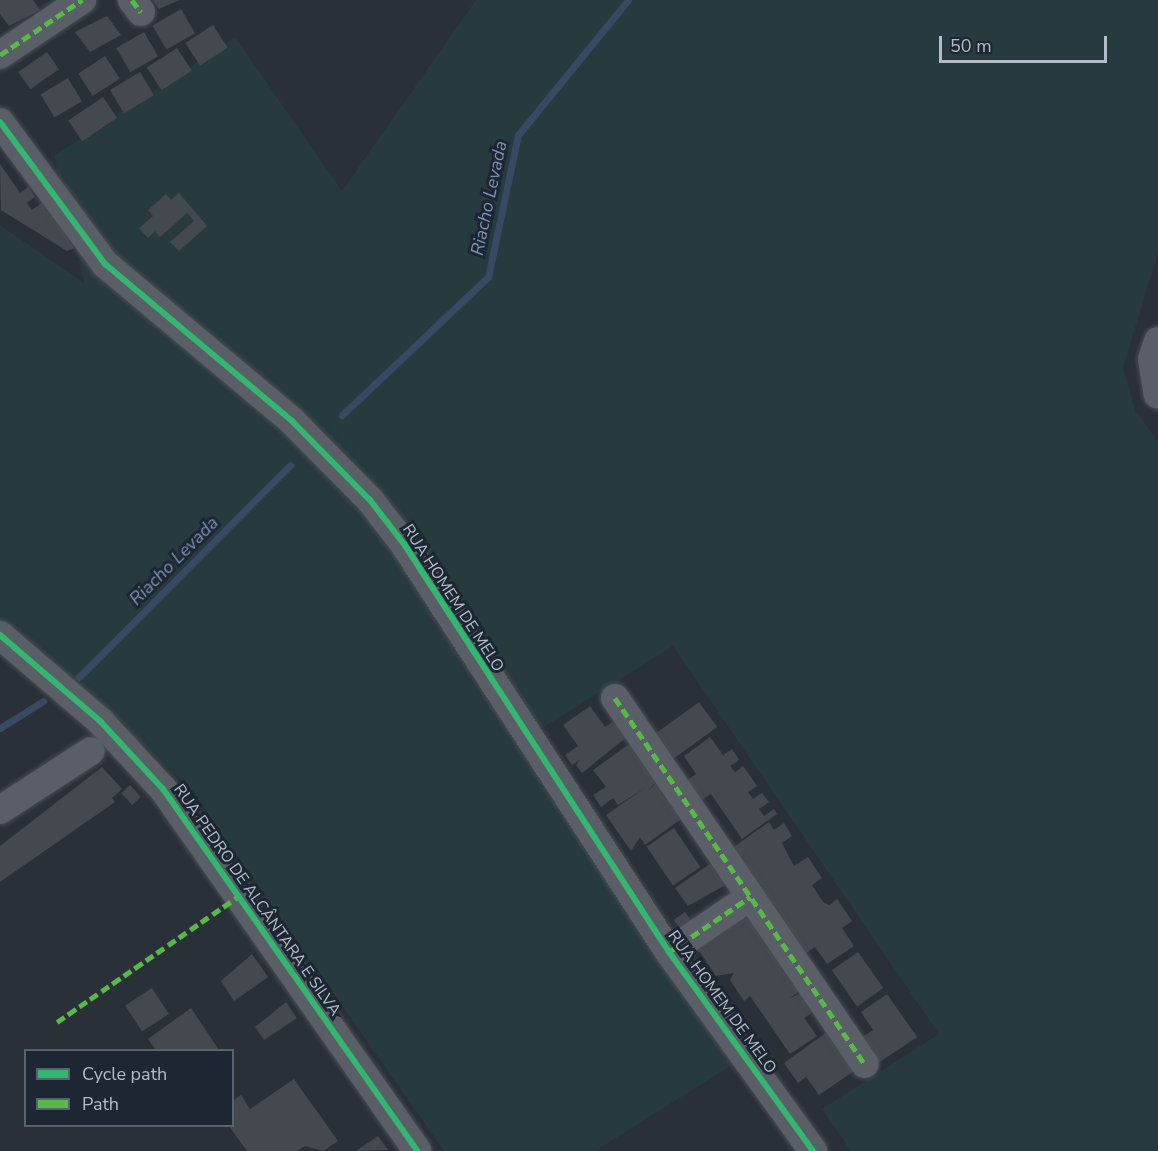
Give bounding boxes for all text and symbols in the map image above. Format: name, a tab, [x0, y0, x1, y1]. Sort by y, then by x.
scale bar	[942, 24, 1110, 62]
text: 50 m	[950, 34, 992, 58]
water label: Riacho Levada	[466, 139, 512, 257]
water label: Riacho Levada	[125, 512, 223, 610]
street label: RUA HOMEM DE MELO	[398, 521, 508, 675]
street label: RUA PEDRO DE ALCÂNTARA E SILVA	[169, 781, 345, 1019]
street label: RUA HOMEM DE MELO	[664, 927, 780, 1077]
legend	[24, 1049, 234, 1127]
text: Cycle path	[82, 1062, 167, 1086]
text: Path	[82, 1092, 119, 1116]

